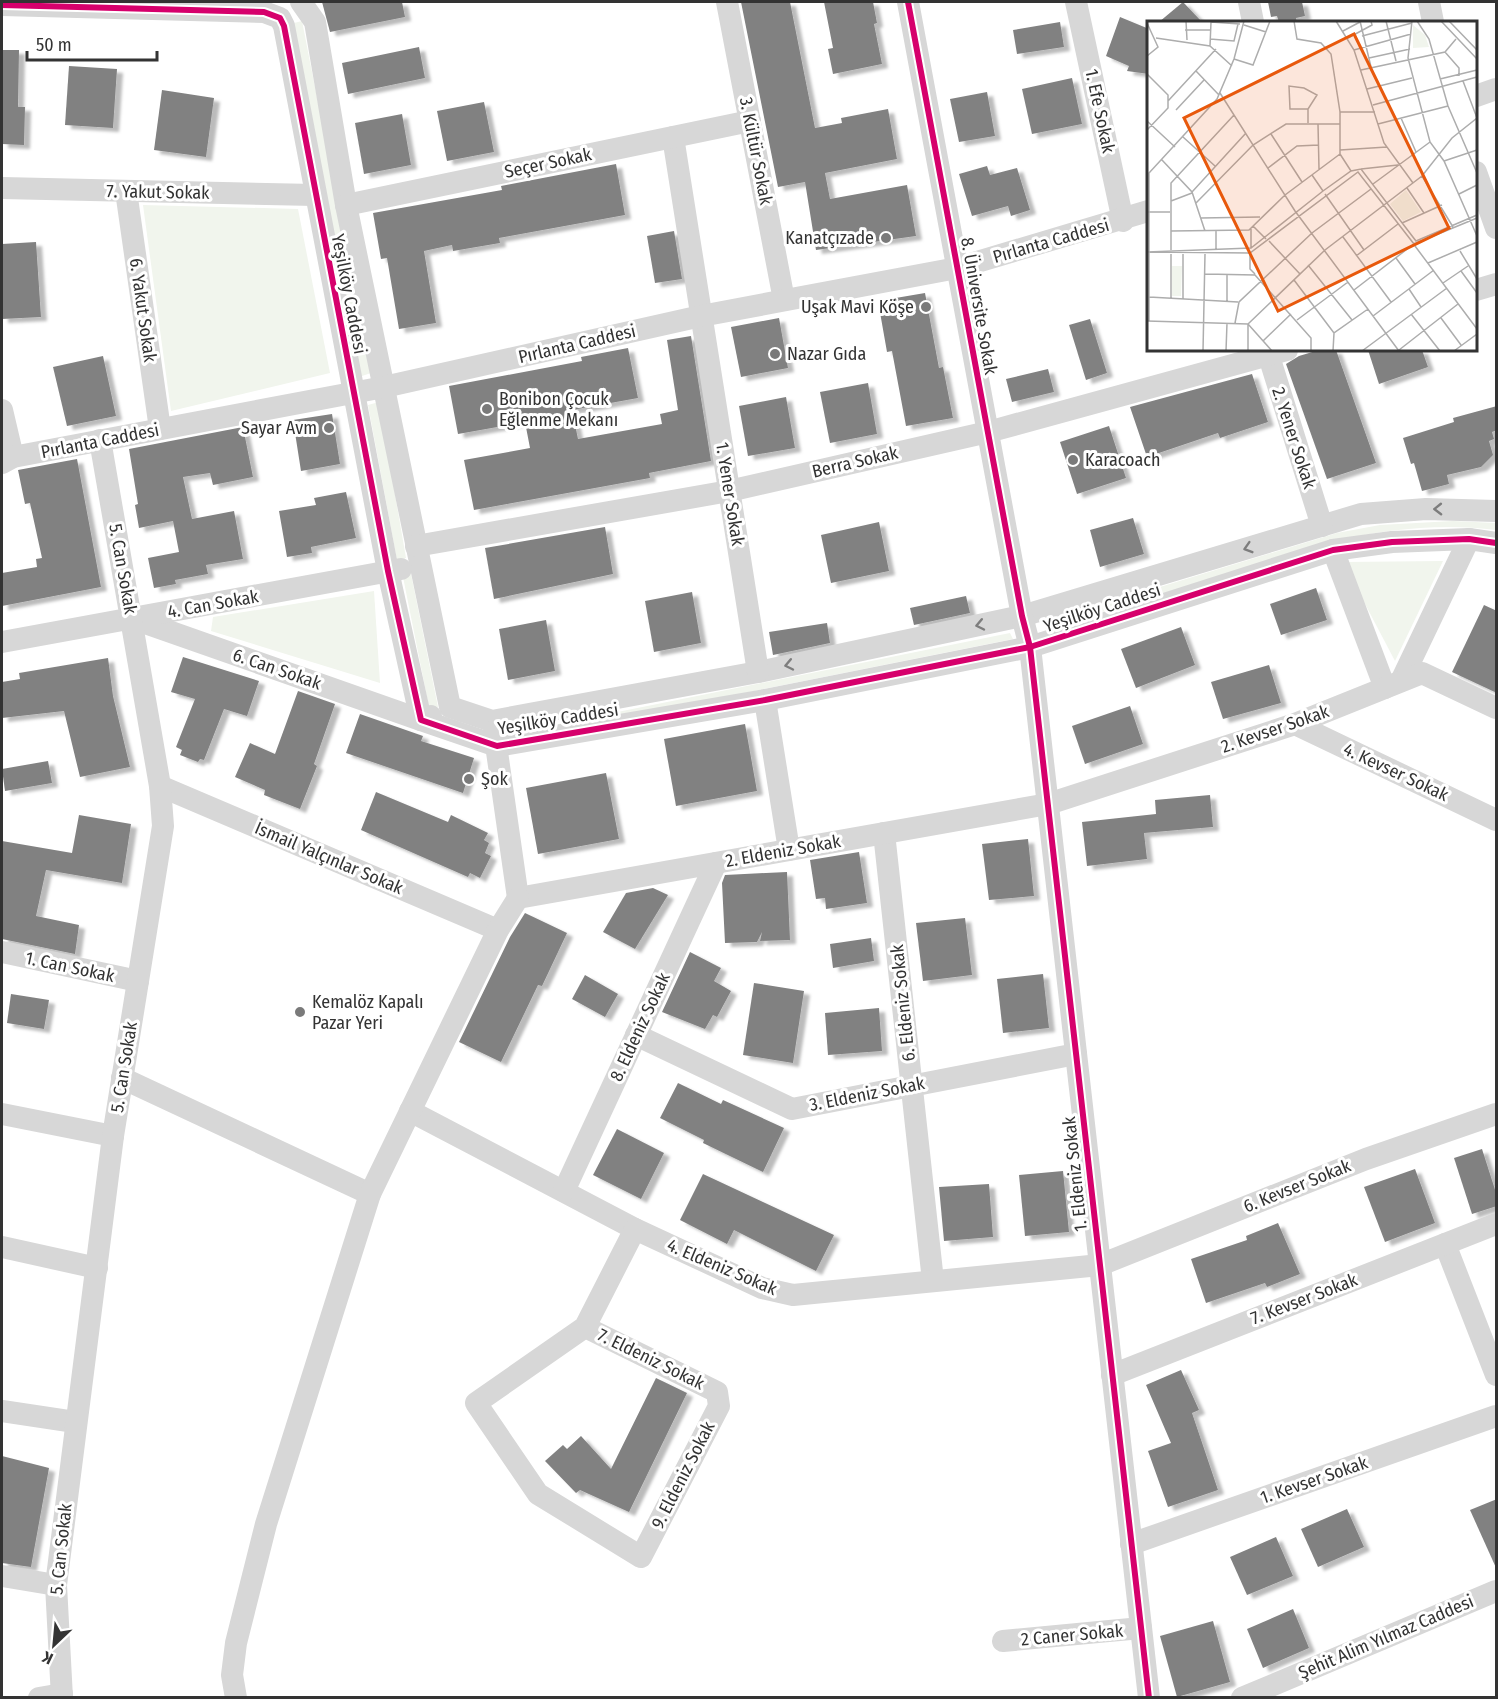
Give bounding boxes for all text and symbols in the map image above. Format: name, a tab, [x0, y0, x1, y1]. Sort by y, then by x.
inset map	[1147, 21, 1477, 351]
scale bar	[27, 24, 158, 62]
text: 50 m	[36, 34, 72, 56]
street label: 1. Efe Sokak	[1080, 67, 1120, 156]
street label: 3. Kültür Sokak	[735, 95, 777, 207]
street label: Seçer Sokak	[503, 143, 594, 183]
street label: 7. Yakut Sokak	[106, 180, 210, 204]
street label: Pırlanta Caddesi	[990, 214, 1112, 268]
place label: Kanatçızade	[785, 227, 874, 249]
marker: Kanatçızade	[879, 231, 893, 245]
street label: Yeşilköy Caddesi	[327, 232, 371, 356]
street label: 8. Üniversite Sokak	[956, 236, 1002, 377]
street label: 6. Yakut Sokak	[125, 257, 161, 364]
place label: Uşak Mavi Köşe	[801, 296, 914, 318]
marker: Uşak Mavi Köşe	[919, 300, 933, 314]
street label: Pırlanta Caddesi	[516, 320, 638, 368]
place label: Nazar Gıda	[787, 343, 866, 365]
marker: Nazar Gıda	[768, 347, 782, 361]
street label: 2. Yener Sokak	[1267, 384, 1321, 492]
place label: Bonibon Çocuk Eğlenme Mekanı	[499, 388, 618, 431]
marker: Bonibon Çocuk Eğlenme Mekanı	[480, 402, 494, 416]
place label: Sayar Avm	[241, 417, 317, 439]
street label: Pırlanta Caddesi	[39, 419, 161, 463]
marker: Sayar Avm	[322, 421, 336, 435]
street label: 1. Yener Sokak	[711, 441, 749, 548]
street label: Berra Sokak	[810, 441, 901, 483]
place label: Karacoach	[1085, 449, 1160, 471]
marker: Karacoach	[1066, 453, 1080, 467]
one-way arrow	[1434, 503, 1443, 515]
street label: 5. Can Sokak	[104, 522, 142, 617]
one-way arrow	[1243, 541, 1254, 553]
street label: Yeşilköy Caddesi	[1041, 579, 1163, 637]
street label: 4. Can Sokak	[166, 585, 261, 623]
one-way arrow	[975, 618, 985, 631]
street label: 6. Can Sokak	[230, 644, 325, 695]
one-way arrow	[785, 658, 795, 671]
street label: Yeşilköy Caddesi	[496, 699, 620, 739]
street label: 2. Kevser Sokak	[1218, 700, 1332, 758]
street label: 4. Kevser Sokak	[1340, 738, 1453, 806]
place label: Şok	[481, 768, 508, 790]
marker: Şok	[462, 772, 476, 786]
street label: İsmail Yalçınlar Sokak	[252, 817, 407, 899]
street label: 2. Eldeniz Sokak	[724, 830, 843, 872]
street label: 6. Eldeniz Sokak	[886, 943, 920, 1063]
street label: 1. Can Sokak	[24, 947, 117, 987]
street label: 8. Eldeniz Sokak	[605, 968, 675, 1085]
place label: Kemalöz Kapalı Pazar Yeri	[312, 991, 424, 1034]
marker: Kemalöz Kapalı Pazar Yeri	[293, 1005, 307, 1019]
street label: 5. Can Sokak	[106, 1019, 142, 1114]
street label: 3. Eldeniz Sokak	[808, 1072, 927, 1116]
street label: 1. Eldeniz Sokak	[1058, 1115, 1092, 1233]
street label: 6. Kevser Sokak	[1240, 1154, 1354, 1218]
street label: 4. Eldeniz Sokak	[664, 1234, 781, 1300]
street label: 7. Kevser Sokak	[1248, 1268, 1361, 1329]
street label: 7. Eldeniz Sokak	[594, 1324, 708, 1395]
street label: 9. Eldeniz Sokak	[647, 1417, 720, 1532]
street label: 1. Kevser Sokak	[1258, 1451, 1371, 1509]
street label: 5. Can Sokak	[45, 1502, 77, 1596]
street label: Şehit Alim Yılmaz Caddesi	[1295, 1590, 1477, 1684]
north arrow	[24, 1615, 84, 1675]
street label: 2 Caner Sokak	[1020, 1620, 1125, 1650]
text: K	[39, 1647, 56, 1669]

